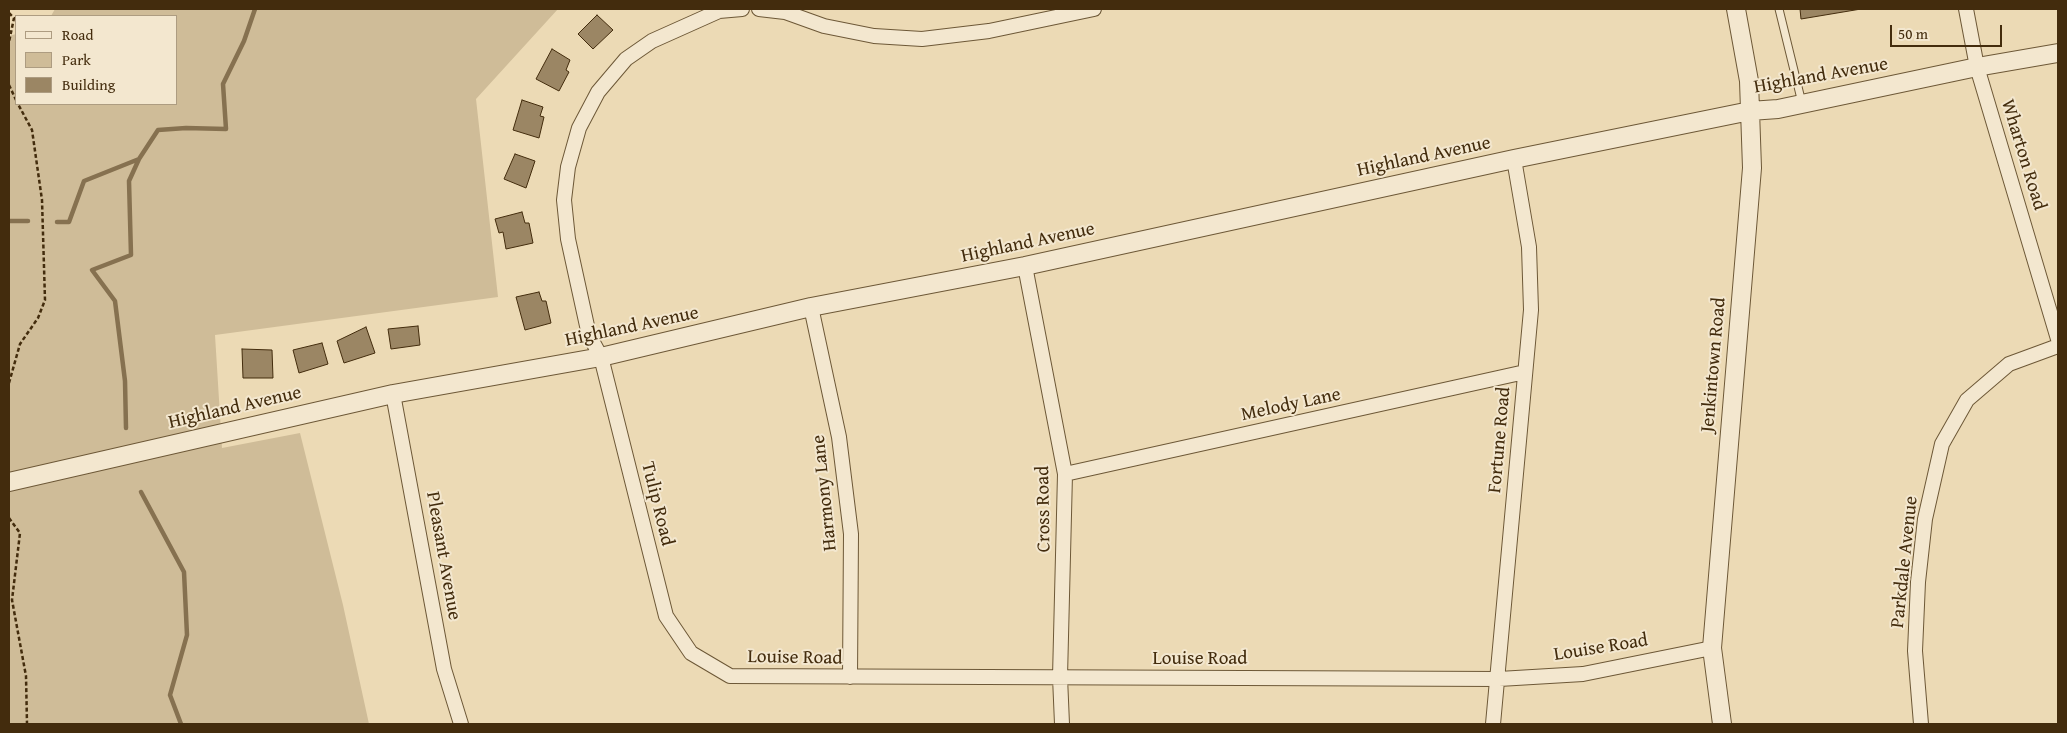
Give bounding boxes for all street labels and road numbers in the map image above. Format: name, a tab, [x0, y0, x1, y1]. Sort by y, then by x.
street label: Highland Avenue	[1752, 53, 1890, 99]
street label: Wharton Road	[1995, 97, 2051, 213]
street label: Highland Avenue	[1355, 132, 1493, 182]
street label: Highland Avenue	[959, 218, 1097, 268]
street label: Jenkintown Road	[1697, 297, 1731, 433]
street label: Highland Avenue	[563, 302, 701, 352]
street label: Highland Avenue	[166, 382, 304, 434]
street label: Melody Lane	[1239, 383, 1343, 427]
street label: Fortune Road	[1484, 386, 1516, 494]
street label: Harmony Lane	[808, 434, 842, 552]
street label: Tulip Road	[636, 460, 678, 548]
street label: Cross Road	[1032, 466, 1056, 552]
street label: Pleasant Avenue	[420, 490, 466, 622]
street label: Parkdale Avenue	[1887, 495, 1923, 629]
street label: Louise Road	[1552, 629, 1650, 667]
street label: Louise Road	[747, 646, 843, 670]
street label: Louise Road	[1153, 648, 1247, 670]

